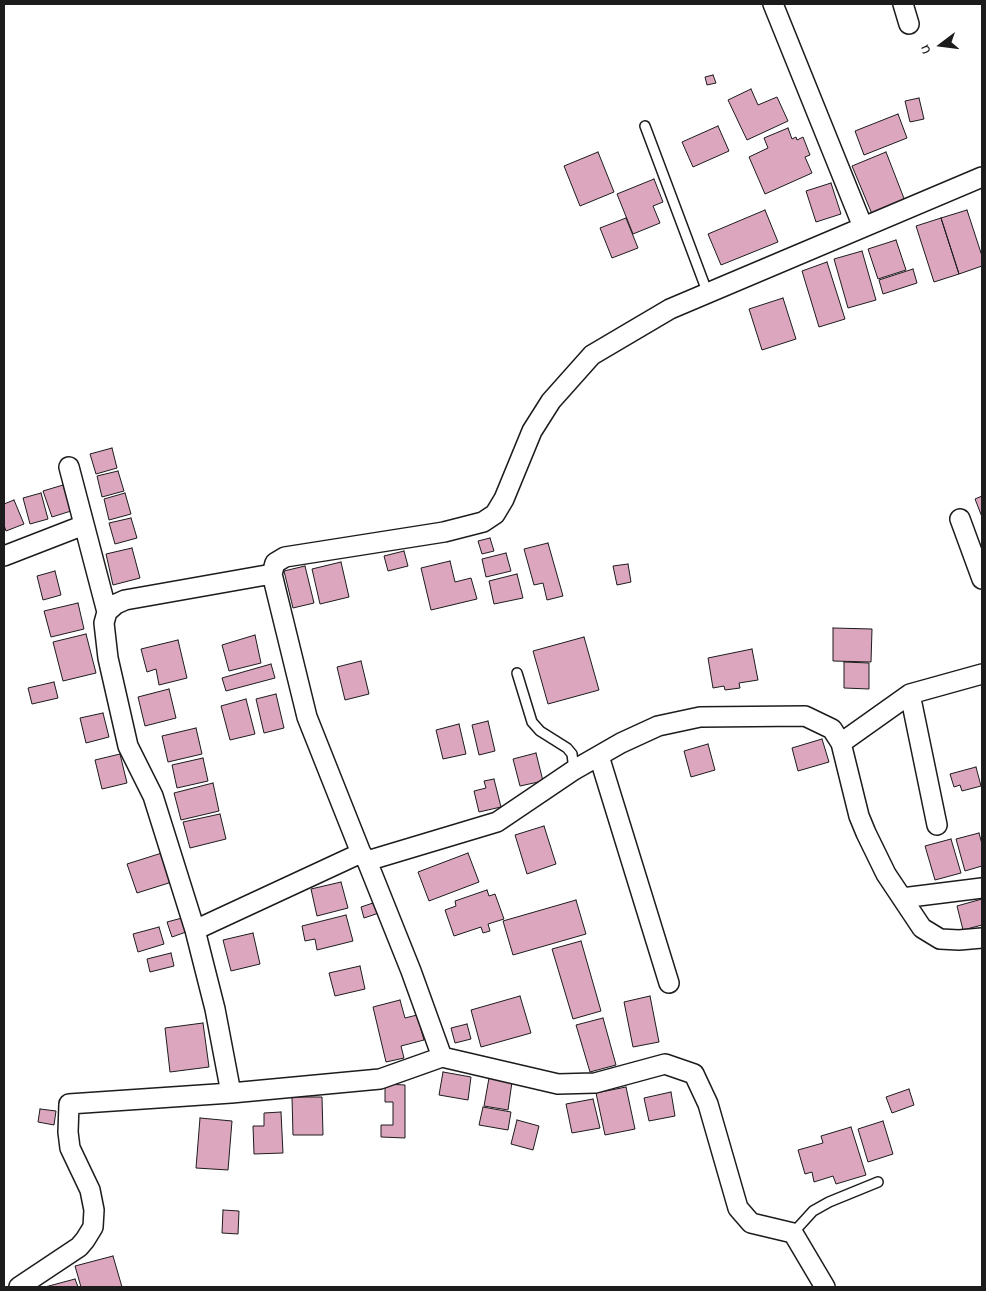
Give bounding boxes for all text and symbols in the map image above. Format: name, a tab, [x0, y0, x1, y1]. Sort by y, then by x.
north arrow	[916, 20, 966, 70]
text: U	[915, 42, 937, 56]

